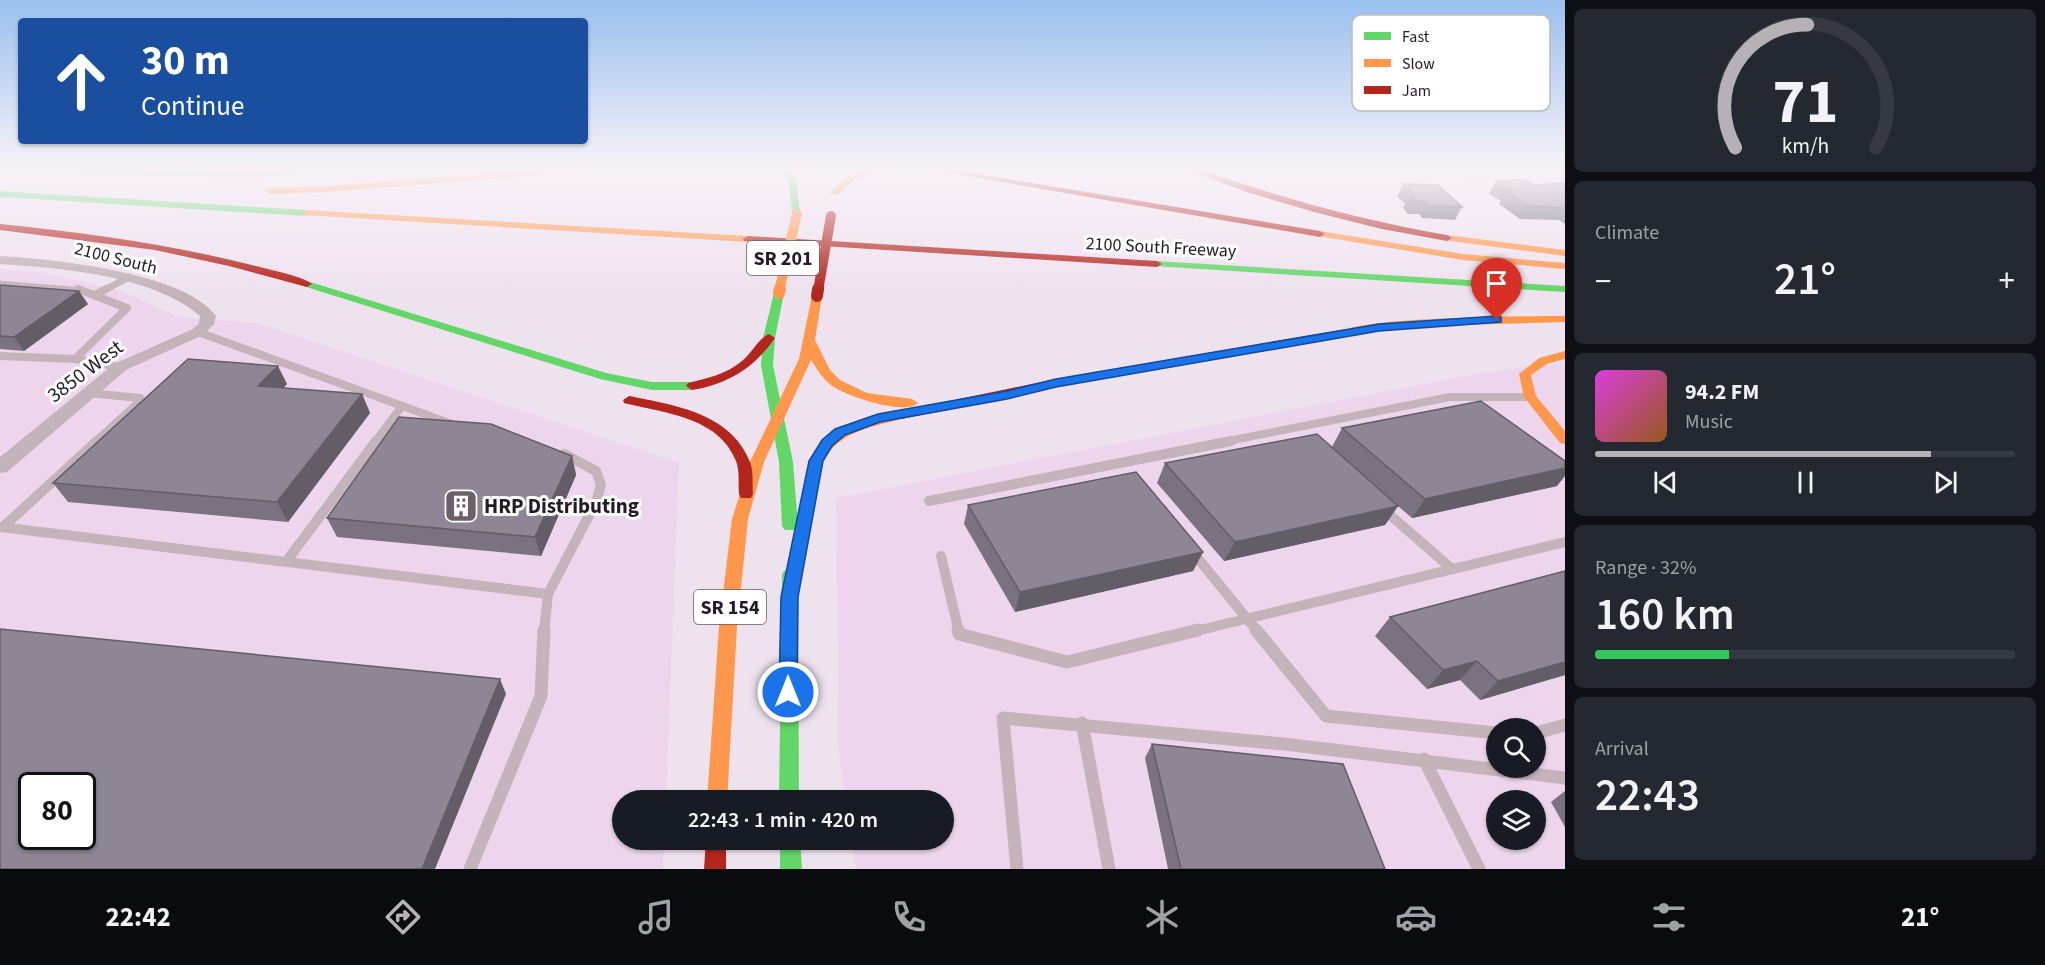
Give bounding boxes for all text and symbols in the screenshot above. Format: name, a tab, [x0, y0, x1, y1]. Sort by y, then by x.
legend	[1352, 15, 1550, 111]
text: Fast	[1402, 26, 1430, 48]
text: 30 m	[141, 31, 230, 91]
icon: ahead	[42, 42, 120, 120]
text: Slow	[1402, 53, 1435, 75]
text: 71	[1772, 58, 1838, 147]
text: Jam	[1402, 80, 1431, 102]
text: Continue	[141, 87, 244, 126]
text: km/h	[1781, 131, 1829, 162]
text: Climate	[1595, 219, 1659, 247]
street label: 2100 South Freeway	[1085, 231, 1238, 264]
street label: 2100 South	[72, 236, 160, 281]
road number: SR 201	[747, 241, 819, 275]
text: 21°	[1774, 248, 1836, 312]
pin	[1471, 258, 1522, 320]
text: −	[1595, 258, 1611, 305]
text: +	[1999, 258, 2015, 305]
icon: arrive	[1480, 267, 1513, 300]
street label: 3850 West	[41, 332, 129, 410]
text: 94.2 FM	[1685, 376, 1759, 408]
text: Music	[1685, 408, 1733, 436]
icon: previous	[1649, 466, 1682, 499]
icon: pause	[1789, 466, 1822, 499]
icon: next	[1929, 466, 1962, 499]
building icon: HRP Distributing	[443, 488, 479, 524]
place label: HRP Distributing	[484, 491, 639, 521]
text: Range · 32%	[1595, 554, 1696, 582]
text: 160 km	[1595, 583, 1735, 647]
road number: SR 154	[694, 590, 766, 624]
position arrow	[756, 660, 820, 724]
map controls	[1486, 718, 1546, 850]
button: search	[1486, 718, 1546, 778]
text: Arrival	[1595, 735, 1649, 763]
text: 22:43	[1595, 764, 1700, 828]
speed limit sign: 80	[18, 772, 96, 850]
button: layers	[1486, 790, 1546, 850]
text: 22:43 · 1 min · 420 m	[688, 804, 878, 836]
icon: directions	[382, 896, 424, 938]
icon: music	[635, 896, 677, 938]
icon: phone	[888, 896, 930, 938]
icon: climate	[1141, 896, 1183, 938]
icon: car	[1395, 896, 1437, 938]
icon: filters	[1648, 896, 1690, 938]
text: 22:42	[106, 898, 171, 937]
text: 21°	[1901, 898, 1939, 937]

